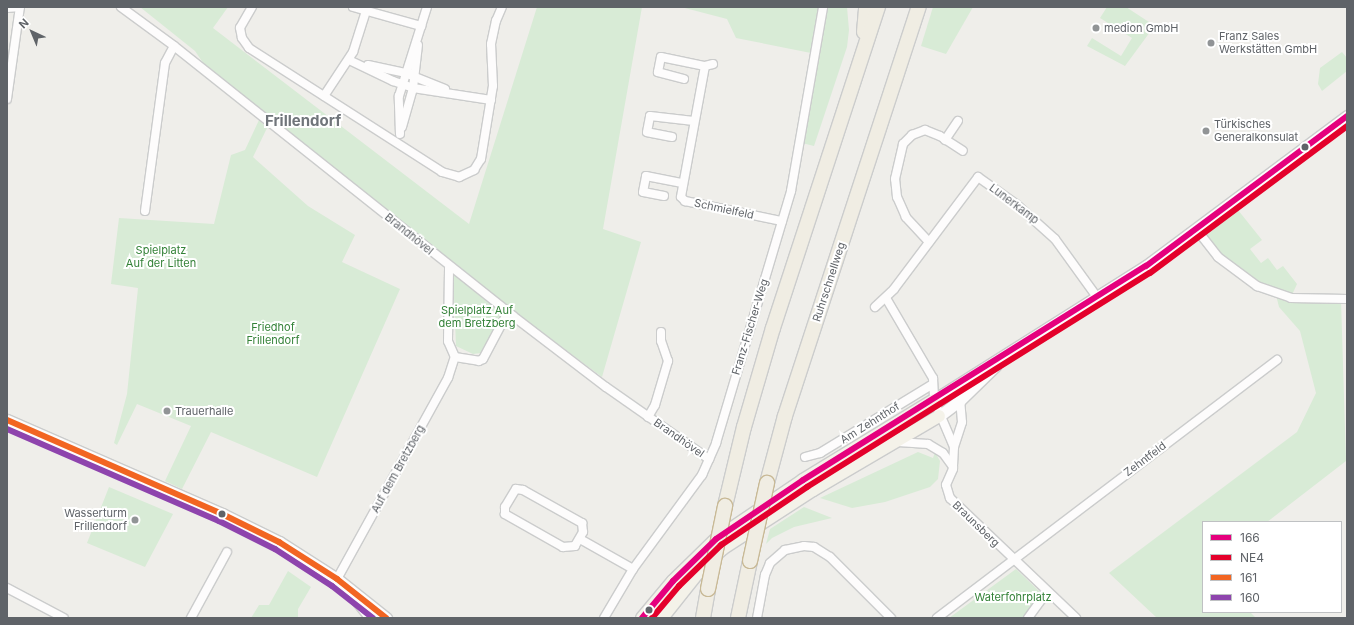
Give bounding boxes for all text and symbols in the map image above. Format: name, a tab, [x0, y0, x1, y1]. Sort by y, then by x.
north arrow	[12, 12, 52, 52]
text: N	[16, 15, 32, 31]
place label: medion GmbH	[1104, 21, 1178, 35]
marker: medion GmbH	[1091, 23, 1101, 33]
place label: Franz Sales Werkstätten GmbH	[1219, 30, 1317, 56]
marker: Franz Sales Werkstätten GmbH	[1206, 38, 1216, 48]
district label: Frillendorf	[265, 112, 341, 130]
place label: Türkisches Generalkonsulat	[1214, 118, 1298, 144]
marker: Türkisches Generalkonsulat	[1201, 126, 1211, 136]
unlabelled marker	[1300, 142, 1310, 152]
street label: Lunerkamp	[987, 181, 1041, 227]
street label: Schmielfeld	[693, 196, 755, 222]
street label: Brandhövel	[382, 210, 436, 258]
street label: Ruhrschnellweg	[810, 240, 848, 324]
park label: Spielplatz Auf der Litten	[126, 244, 196, 270]
street label: Franz-Fischer-Weg	[729, 277, 771, 377]
park label: Spielplatz Auf dem Bretzberg	[439, 304, 515, 330]
park label: Friedhof Frillendorf	[246, 321, 300, 347]
street label: Am Zehnthof	[838, 400, 902, 446]
place label: Trauerhalle	[175, 404, 233, 418]
marker: Trauerhalle	[162, 406, 172, 416]
street label: Brandhövel	[651, 416, 707, 460]
street label: Auf dem Bretzberg	[368, 423, 428, 515]
street label: Zehntfeld	[1121, 439, 1169, 479]
street label: Braunsberg	[950, 498, 1002, 550]
place label: Wasserturm Frillendorf	[64, 507, 127, 533]
unlabelled marker	[217, 509, 227, 519]
marker: Wasserturm Frillendorf	[130, 515, 140, 525]
legend	[1202, 521, 1342, 613]
text: 166	[1240, 530, 1260, 545]
text: NE4	[1240, 550, 1264, 565]
text: 161	[1240, 570, 1257, 585]
park label: Waterfohrplatz	[974, 590, 1052, 604]
text: 160	[1240, 590, 1260, 605]
unlabelled marker	[644, 605, 654, 615]

